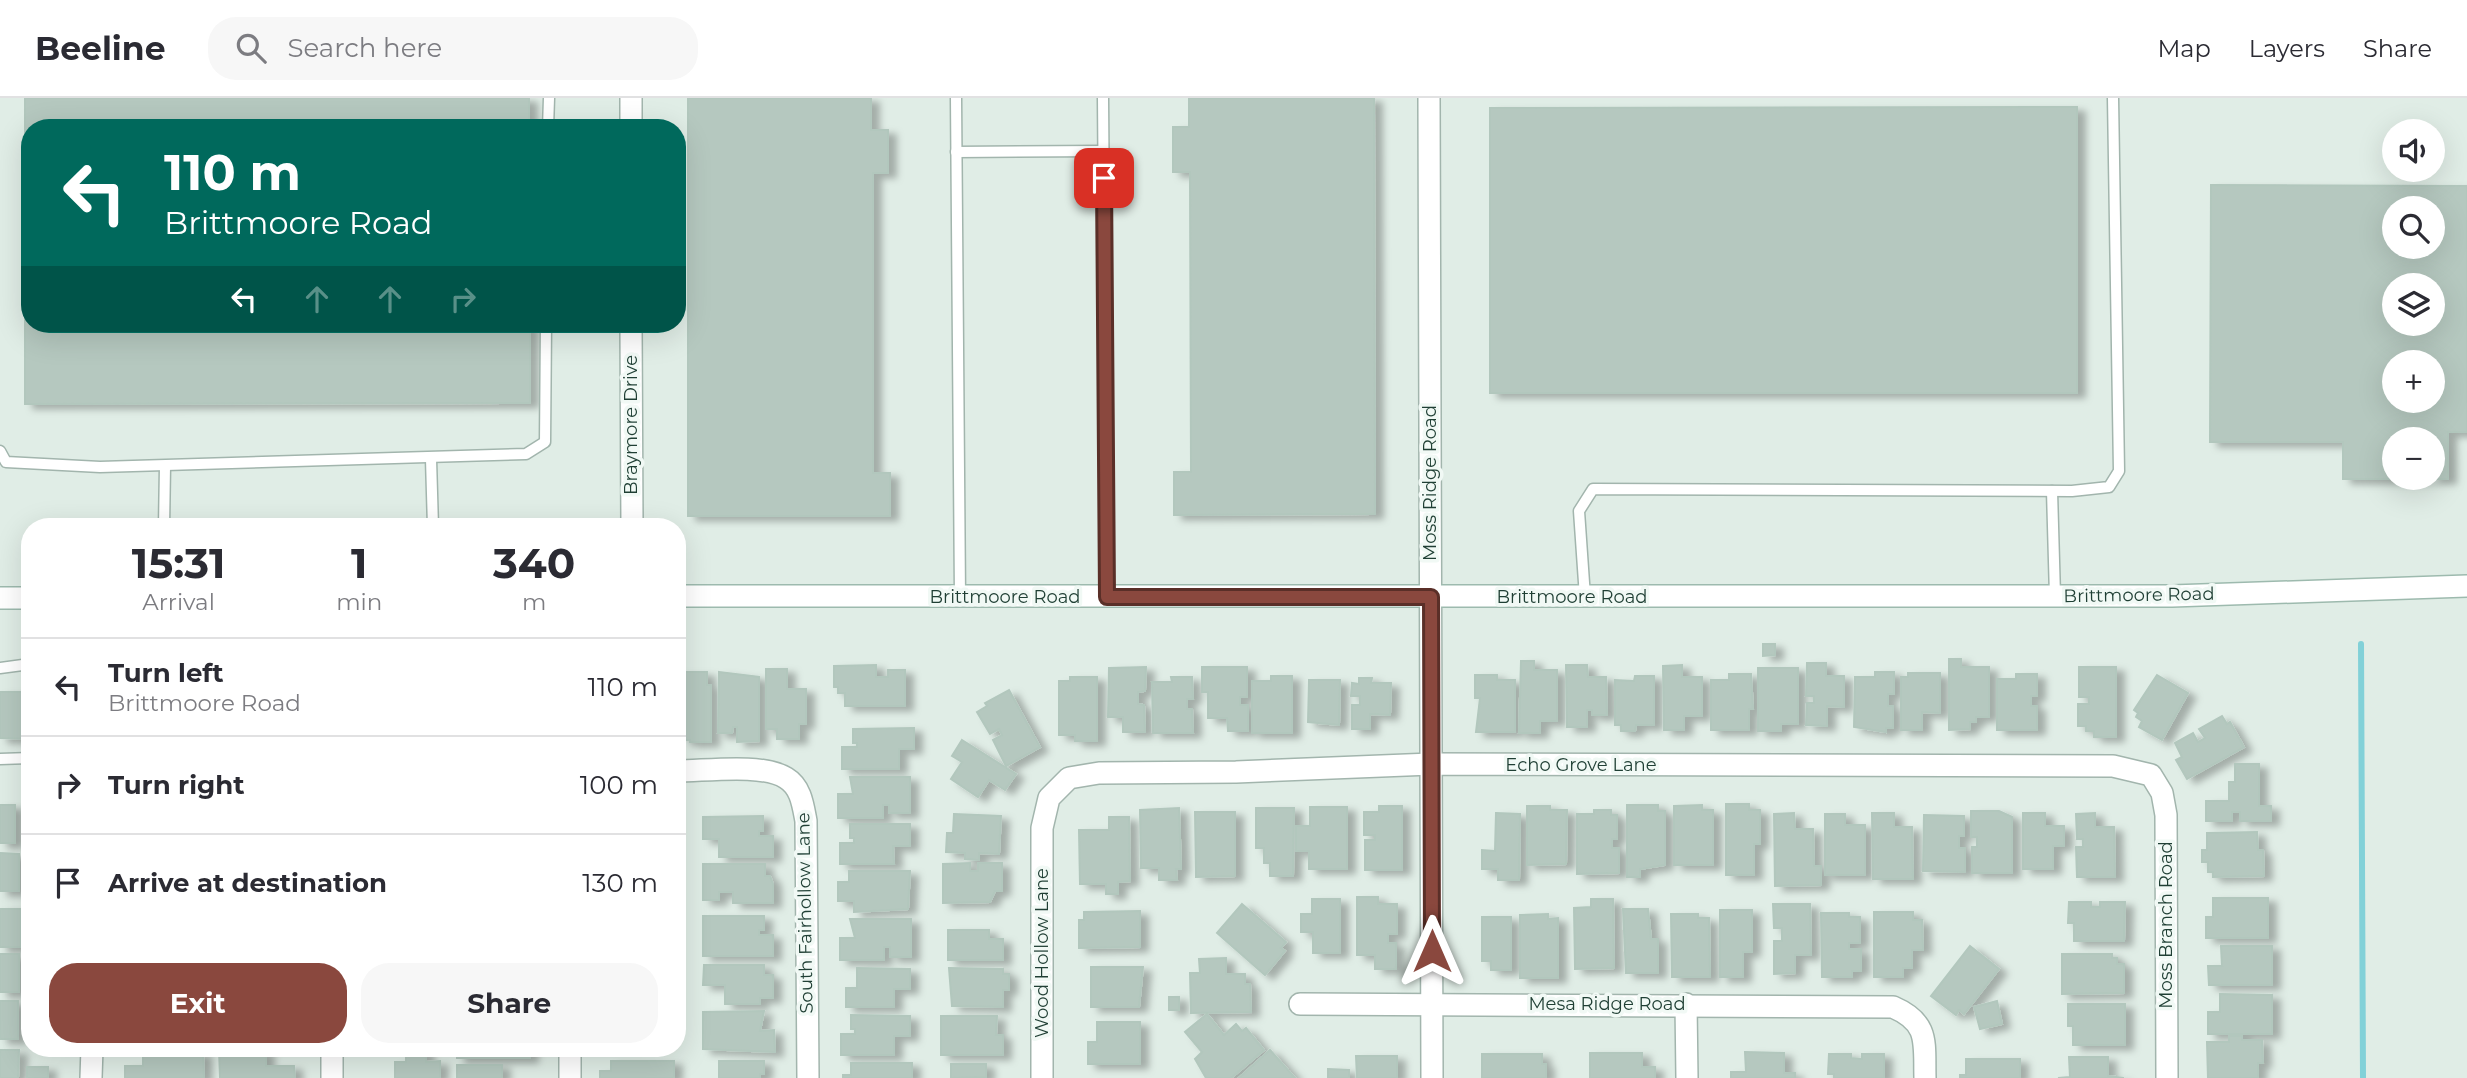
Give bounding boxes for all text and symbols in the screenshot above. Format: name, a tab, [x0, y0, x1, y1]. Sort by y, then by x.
search box	[208, 17, 698, 80]
text: Beeline	[35, 28, 166, 68]
icon: search	[232, 29, 270, 67]
text: Search here	[288, 32, 442, 64]
text: Map	[2157, 34, 2211, 63]
text: Layers	[2249, 34, 2325, 63]
text: Share	[2363, 34, 2432, 63]
map controls	[2382, 119, 2445, 490]
button: sound	[2382, 119, 2445, 182]
text: 110 m	[164, 143, 301, 202]
icon: left	[49, 147, 140, 238]
pin	[1074, 148, 1134, 208]
icon: arrive	[1085, 159, 1123, 197]
button: search	[2382, 196, 2445, 259]
text: Brittmoore Road	[164, 203, 432, 242]
button: layers	[2382, 273, 2445, 336]
icon: left	[225, 280, 263, 318]
icon: ahead	[298, 280, 336, 318]
icon: ahead	[371, 280, 409, 318]
icon: right	[444, 280, 482, 318]
button: +	[2382, 350, 2445, 413]
street label: Braymore Drive	[620, 355, 642, 495]
street label: Moss Ridge Road	[1419, 405, 1441, 561]
button: −	[2382, 427, 2445, 490]
text: 15:31	[132, 537, 225, 589]
text: 1	[351, 537, 367, 589]
text: 340	[493, 537, 575, 589]
street label: Brittmoore Road	[2063, 583, 2215, 607]
street label: Brittmoore Road	[929, 586, 1081, 608]
street label: Brittmoore Road	[1496, 586, 1648, 608]
text: Arrival	[142, 588, 215, 616]
text: min	[336, 588, 382, 616]
text: m	[522, 588, 546, 616]
text: Turn left	[108, 657, 224, 689]
icon: left	[49, 668, 87, 706]
text: 110 m	[588, 671, 658, 703]
text: Brittmoore Road	[108, 689, 301, 717]
street label: Echo Grove Lane	[1505, 754, 1657, 776]
icon: right	[49, 766, 87, 804]
text: Turn right	[108, 769, 244, 801]
text: 100 m	[580, 769, 658, 801]
street label: South Fairhollow Lane	[792, 812, 818, 1014]
street label: Moss Branch Road	[2155, 841, 2177, 1009]
icon: arrive	[49, 864, 87, 902]
text: Arrive at destination	[108, 867, 387, 899]
text: 130 m	[582, 867, 658, 899]
street label: Wood Hollow Lane	[1031, 868, 1053, 1038]
position arrow	[1395, 914, 1469, 988]
button: Exit	[49, 963, 347, 1043]
button: Share	[361, 963, 658, 1043]
street label: Mesa Ridge Road	[1528, 993, 1686, 1015]

